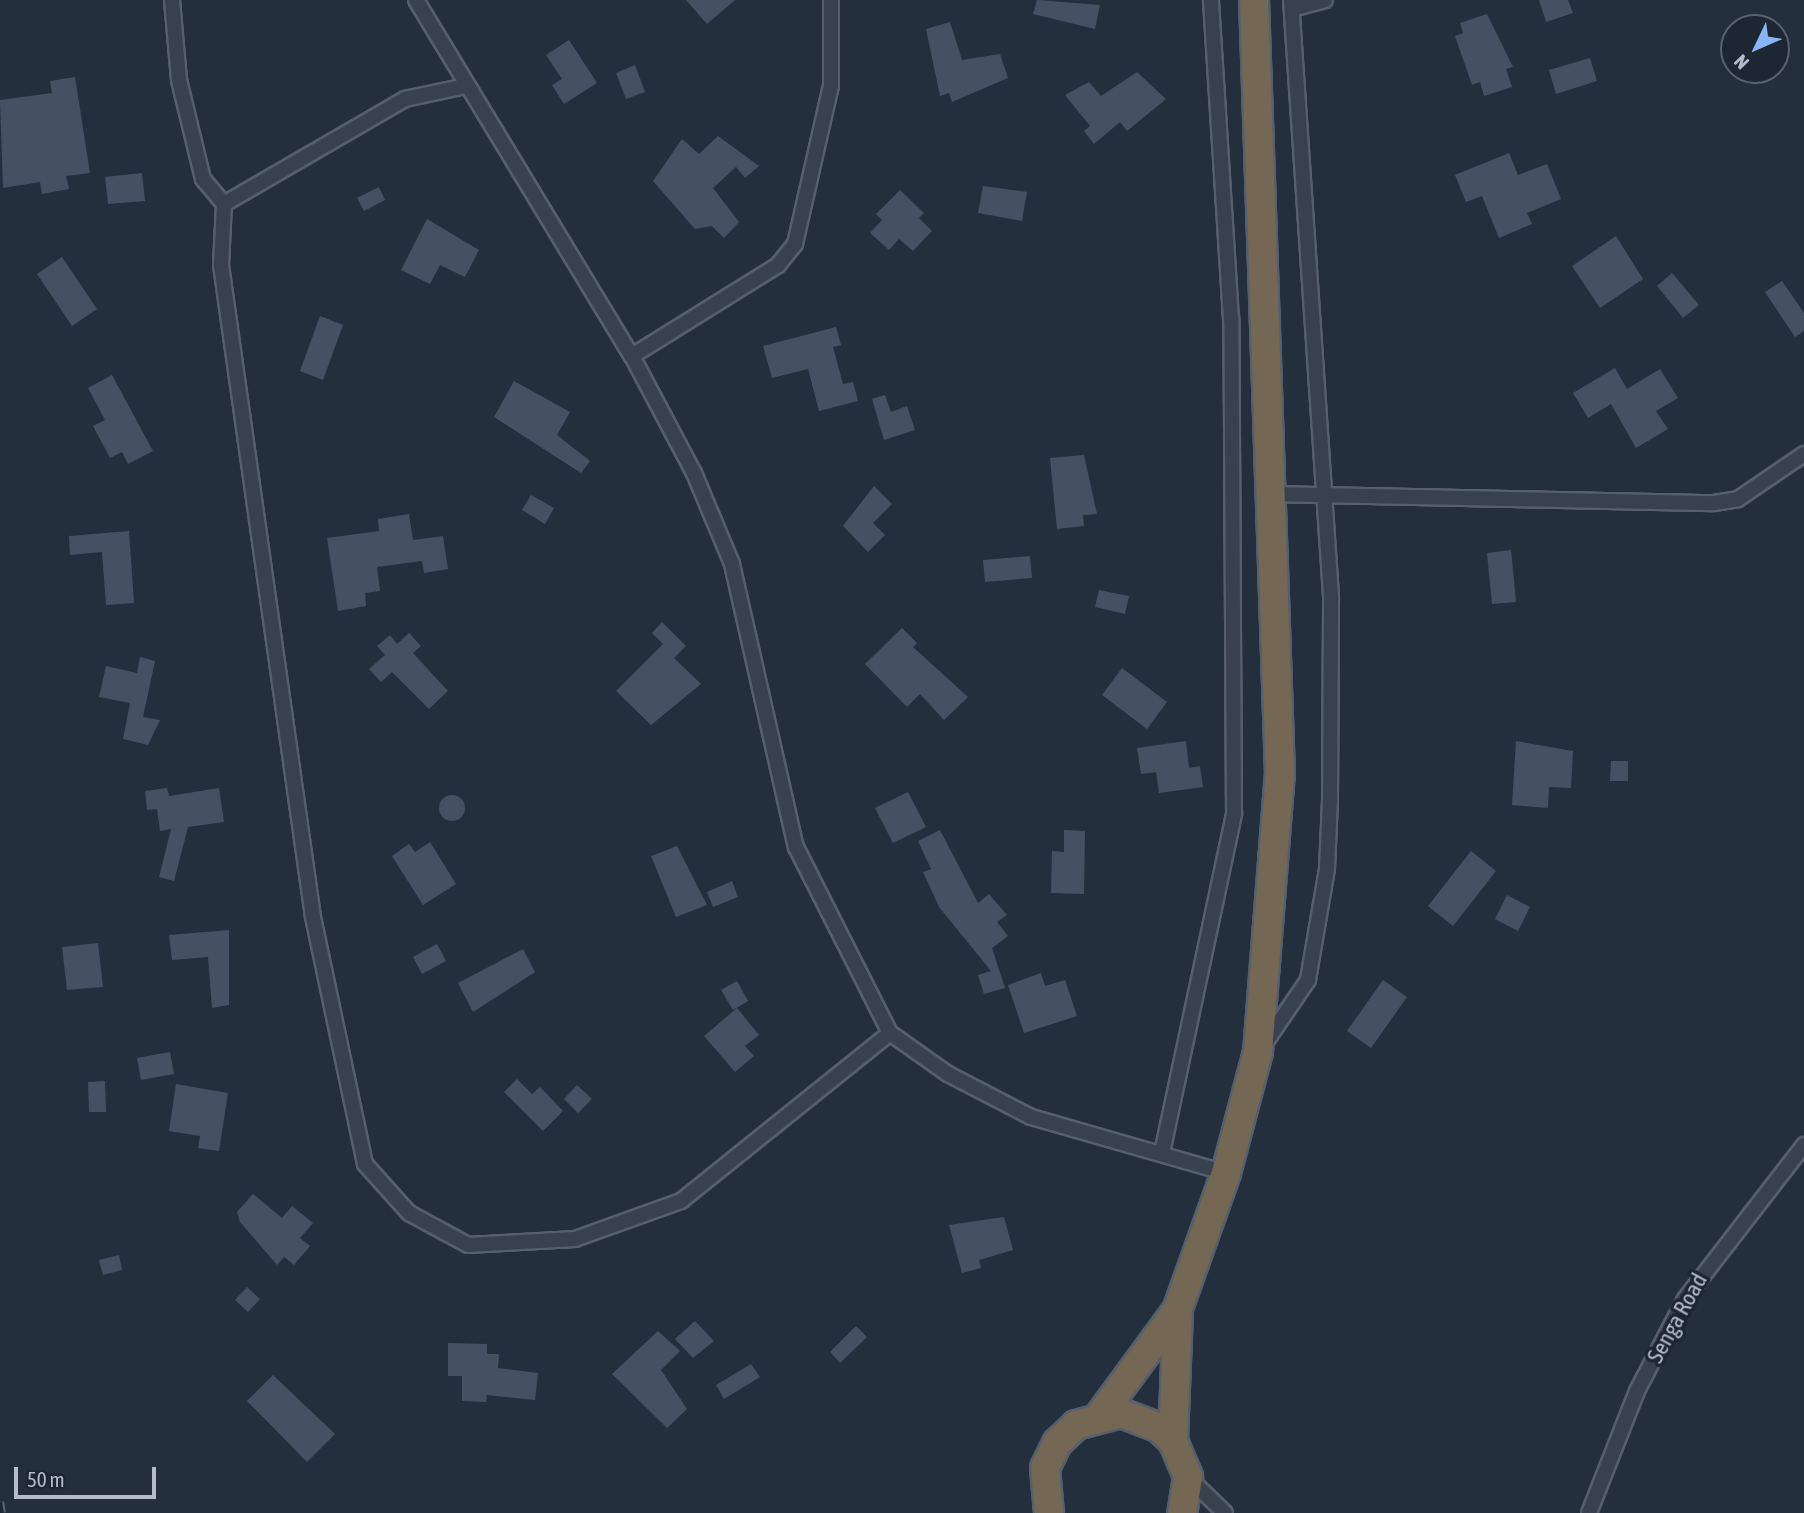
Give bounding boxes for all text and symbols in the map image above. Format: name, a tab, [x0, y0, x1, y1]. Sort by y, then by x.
north arrow	[1720, 14, 1790, 84]
text: N	[1730, 51, 1753, 74]
street label: Senga Road	[1641, 1268, 1713, 1368]
scale bar	[18, 1454, 159, 1498]
text: 50 m	[27, 1467, 65, 1491]

